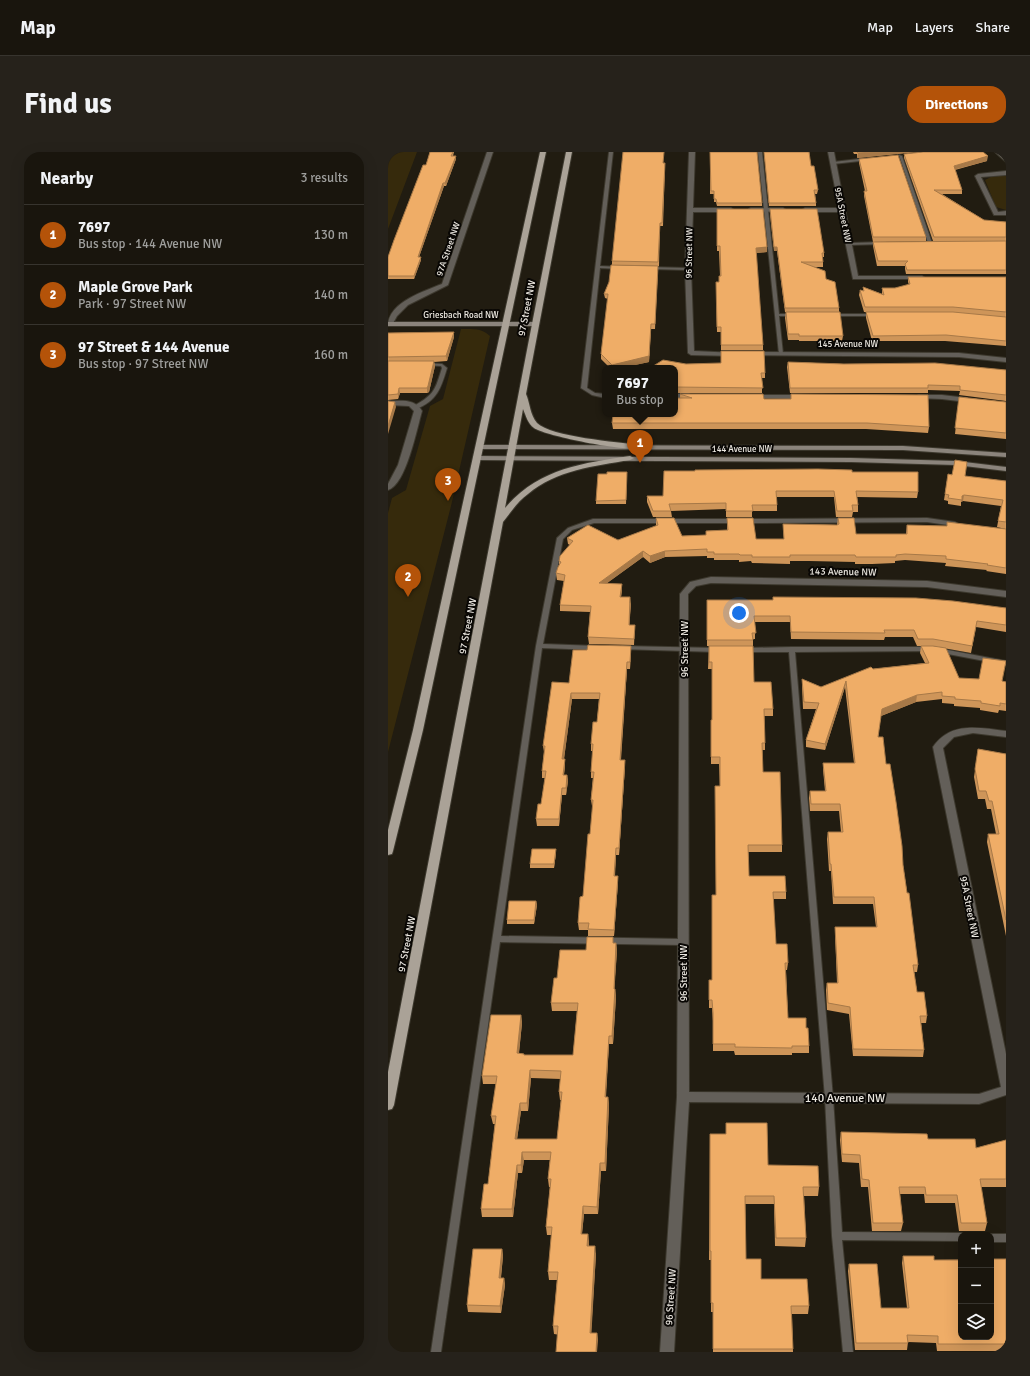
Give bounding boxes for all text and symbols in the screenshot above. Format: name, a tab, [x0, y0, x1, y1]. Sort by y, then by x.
text: Map	[20, 16, 56, 40]
text: Map	[867, 19, 893, 36]
text: Layers	[915, 19, 954, 36]
text: Share	[976, 19, 1010, 36]
button: Directions	[907, 86, 1006, 123]
text: Find us	[24, 87, 112, 121]
text: Nearby	[40, 168, 93, 189]
text: 3 results	[300, 170, 348, 186]
street label: 95A Street NW	[832, 186, 853, 244]
text: 7697	[78, 218, 110, 236]
street label: 97A Street NW	[434, 220, 463, 278]
text: 1	[49, 227, 57, 243]
text: 130 m	[314, 227, 348, 243]
street label: 96 Street NW	[684, 227, 695, 279]
text: Bus stop · 144 Avenue NW	[78, 236, 222, 252]
text: Maple Grove Park	[78, 278, 193, 296]
street label: 97 Street NW	[516, 279, 538, 337]
text: 2	[49, 287, 57, 303]
text: 140 m	[314, 287, 348, 303]
text: Park · 97 Street NW	[78, 296, 186, 312]
street label: Griesbach Road NW	[423, 310, 499, 321]
text: 97 Street & 144 Avenue	[78, 338, 229, 356]
street label: 145 Avenue NW	[818, 339, 879, 350]
text: 3	[49, 347, 57, 363]
text: 160 m	[314, 347, 348, 363]
text: Bus stop · 97 Street NW	[78, 356, 209, 372]
popup	[602, 365, 678, 417]
text: 7697	[616, 374, 649, 392]
text: Bus stop	[616, 392, 664, 408]
pin: 1	[627, 430, 653, 463]
street label: 144 Avenue NW	[712, 444, 773, 455]
pin: 3	[435, 468, 461, 501]
pin: 2	[395, 564, 421, 597]
street label: 143 Avenue NW	[809, 565, 877, 579]
street label: 97 Street NW	[457, 597, 479, 655]
your location	[729, 603, 749, 623]
street label: 96 Street NW	[679, 620, 691, 677]
street label: 95A Street NW	[957, 875, 981, 940]
street label: 97 Street NW	[396, 915, 418, 973]
street label: 96 Street NW	[678, 944, 690, 1001]
street label: 140 Avenue NW	[805, 1091, 885, 1106]
map controls	[958, 1232, 994, 1340]
button: +	[958, 1232, 994, 1268]
street label: 96 Street NW	[663, 1268, 679, 1326]
button: −	[958, 1268, 994, 1304]
button: layers	[958, 1304, 994, 1340]

